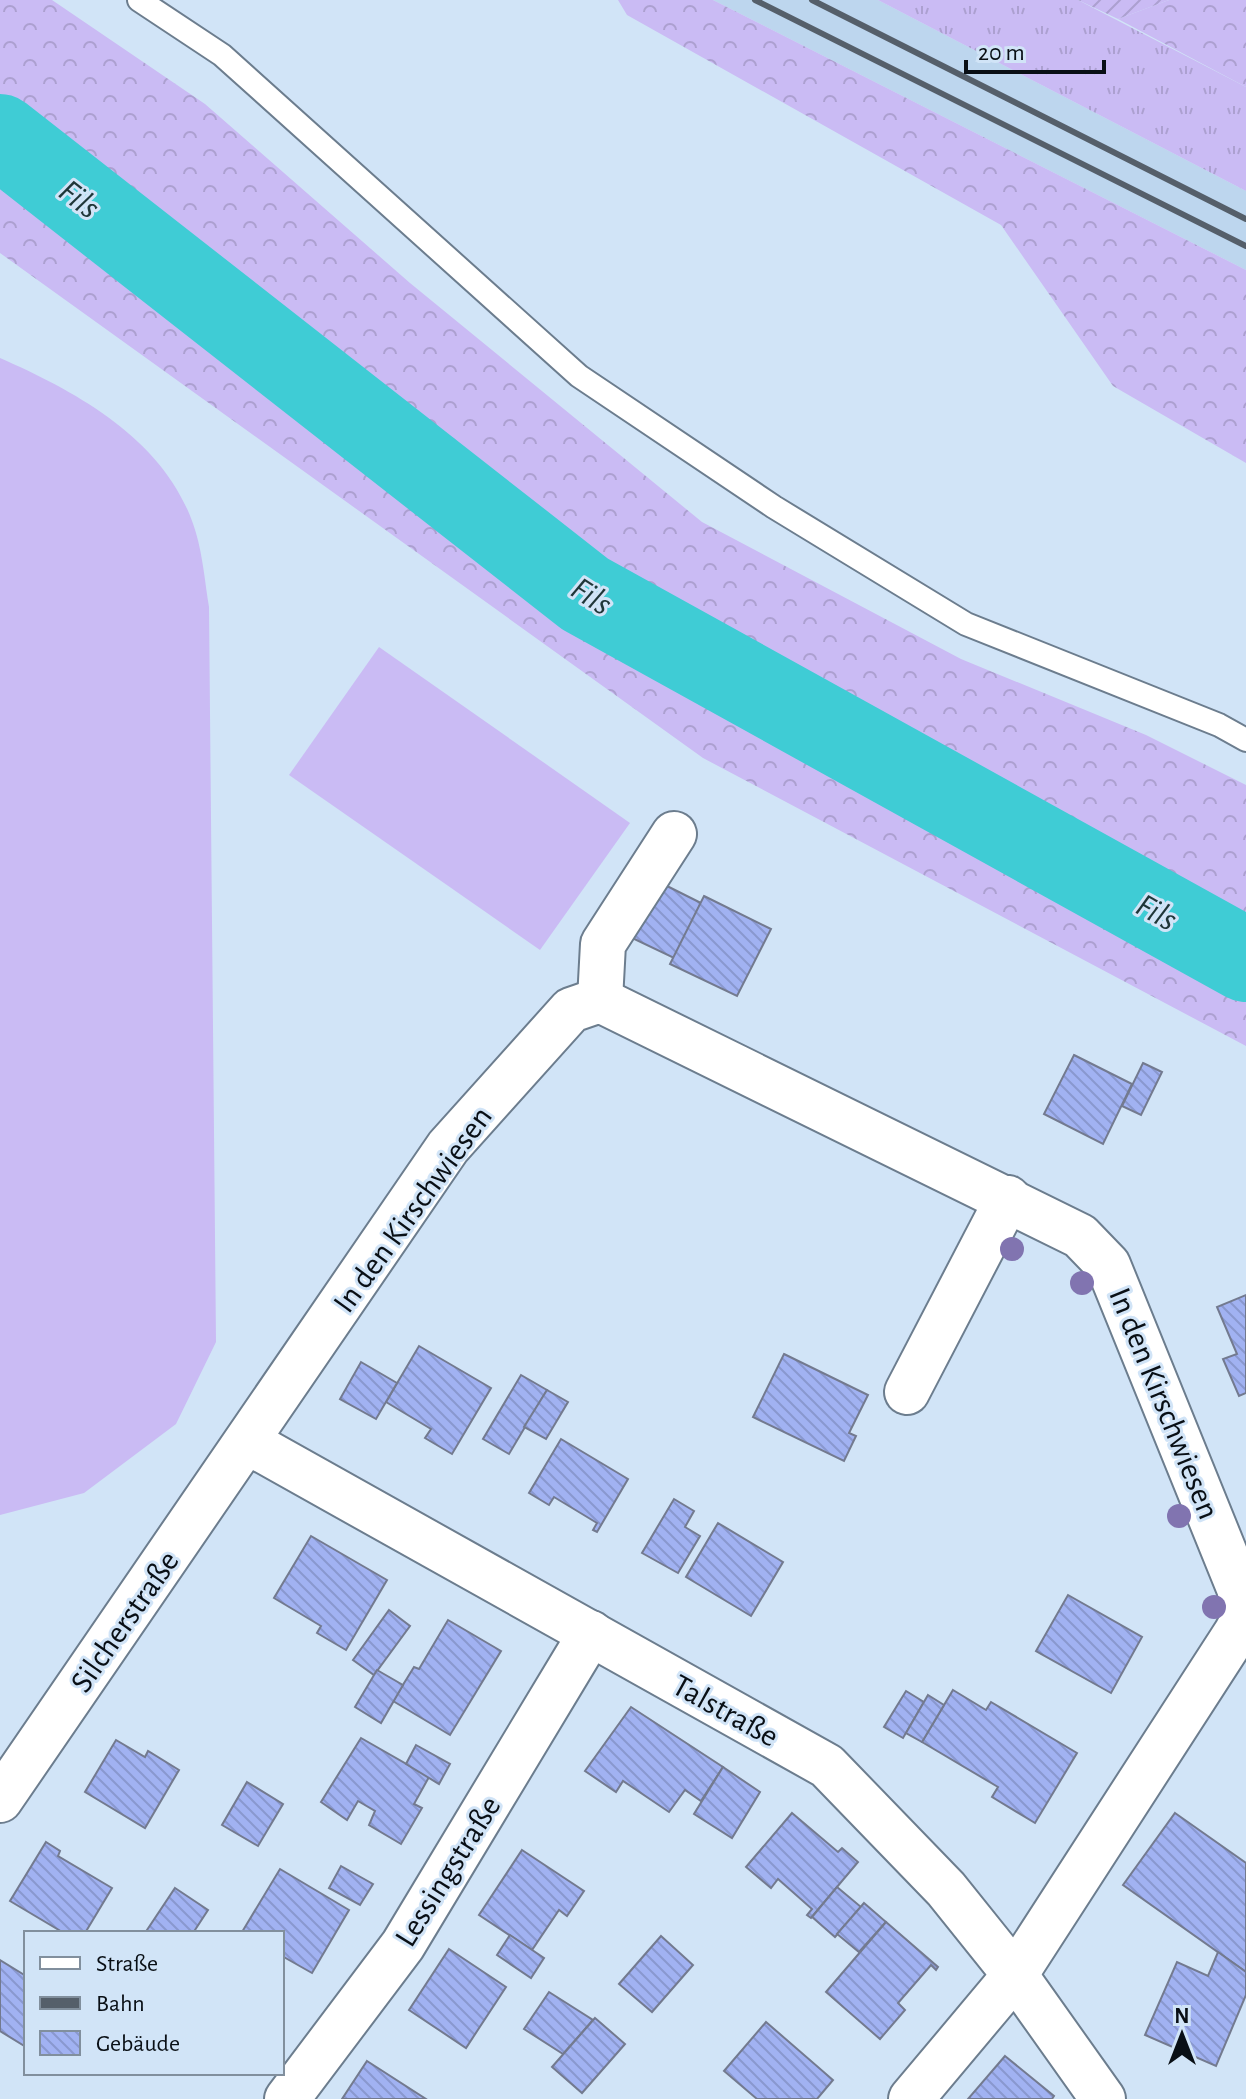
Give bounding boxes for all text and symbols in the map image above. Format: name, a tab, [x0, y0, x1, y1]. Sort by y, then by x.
scale bar	[966, 24, 1104, 74]
text: 20 m	[978, 41, 1025, 65]
water label: Fils	[52, 174, 105, 226]
water label: Fils	[565, 571, 617, 622]
water label: Fils	[1130, 888, 1182, 938]
street label: In den Kirschwiesen	[328, 1101, 498, 1319]
street label: In den Kirschwiesen	[1103, 1283, 1225, 1523]
street label: Silcherstraße	[65, 1545, 185, 1698]
street label: Talstraße	[667, 1669, 784, 1753]
street label: Lessingstraße	[389, 1791, 507, 1952]
legend	[24, 1931, 284, 2075]
text: Straße	[96, 1952, 158, 1976]
text: Bahn	[96, 1992, 145, 2016]
north arrow	[1142, 1995, 1222, 2075]
text: N	[1174, 2005, 1190, 2027]
text: Gebäude	[96, 2032, 180, 2056]

